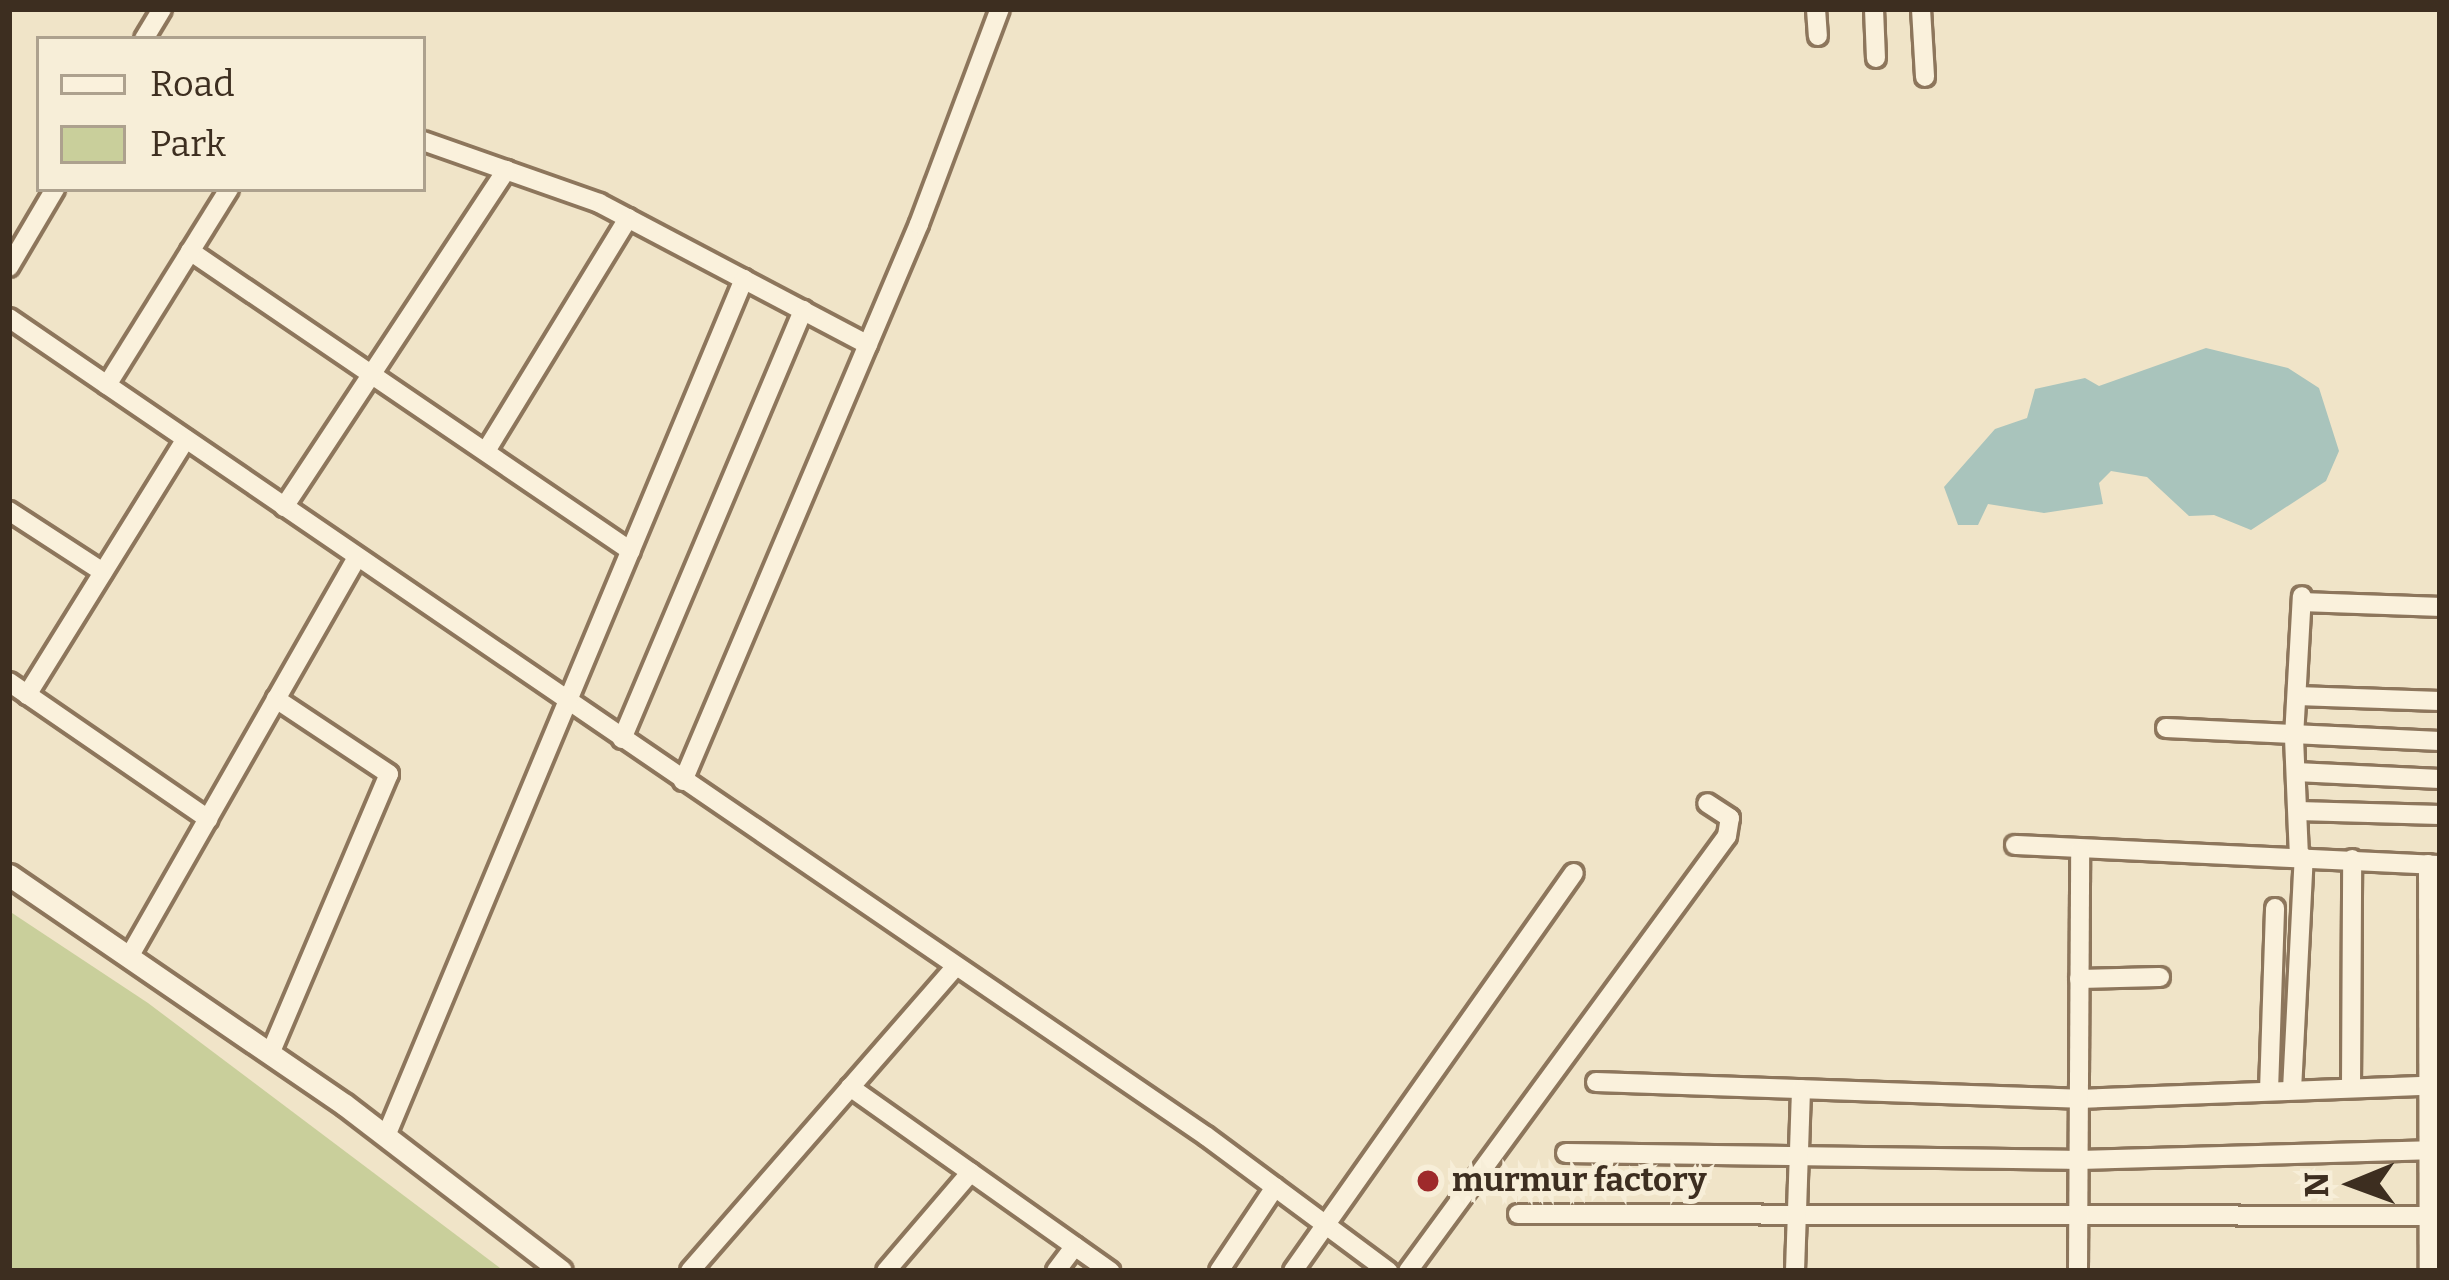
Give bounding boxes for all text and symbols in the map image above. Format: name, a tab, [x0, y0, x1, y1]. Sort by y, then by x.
legend	[36, 36, 426, 192]
text: Road	[150, 62, 235, 106]
text: Park	[150, 122, 226, 166]
north arrow	[2293, 1124, 2413, 1244]
place label: murmur factory	[1452, 1161, 1707, 1201]
marker: murmur factory	[1415, 1168, 1441, 1194]
text: N	[2297, 1172, 2337, 1198]

